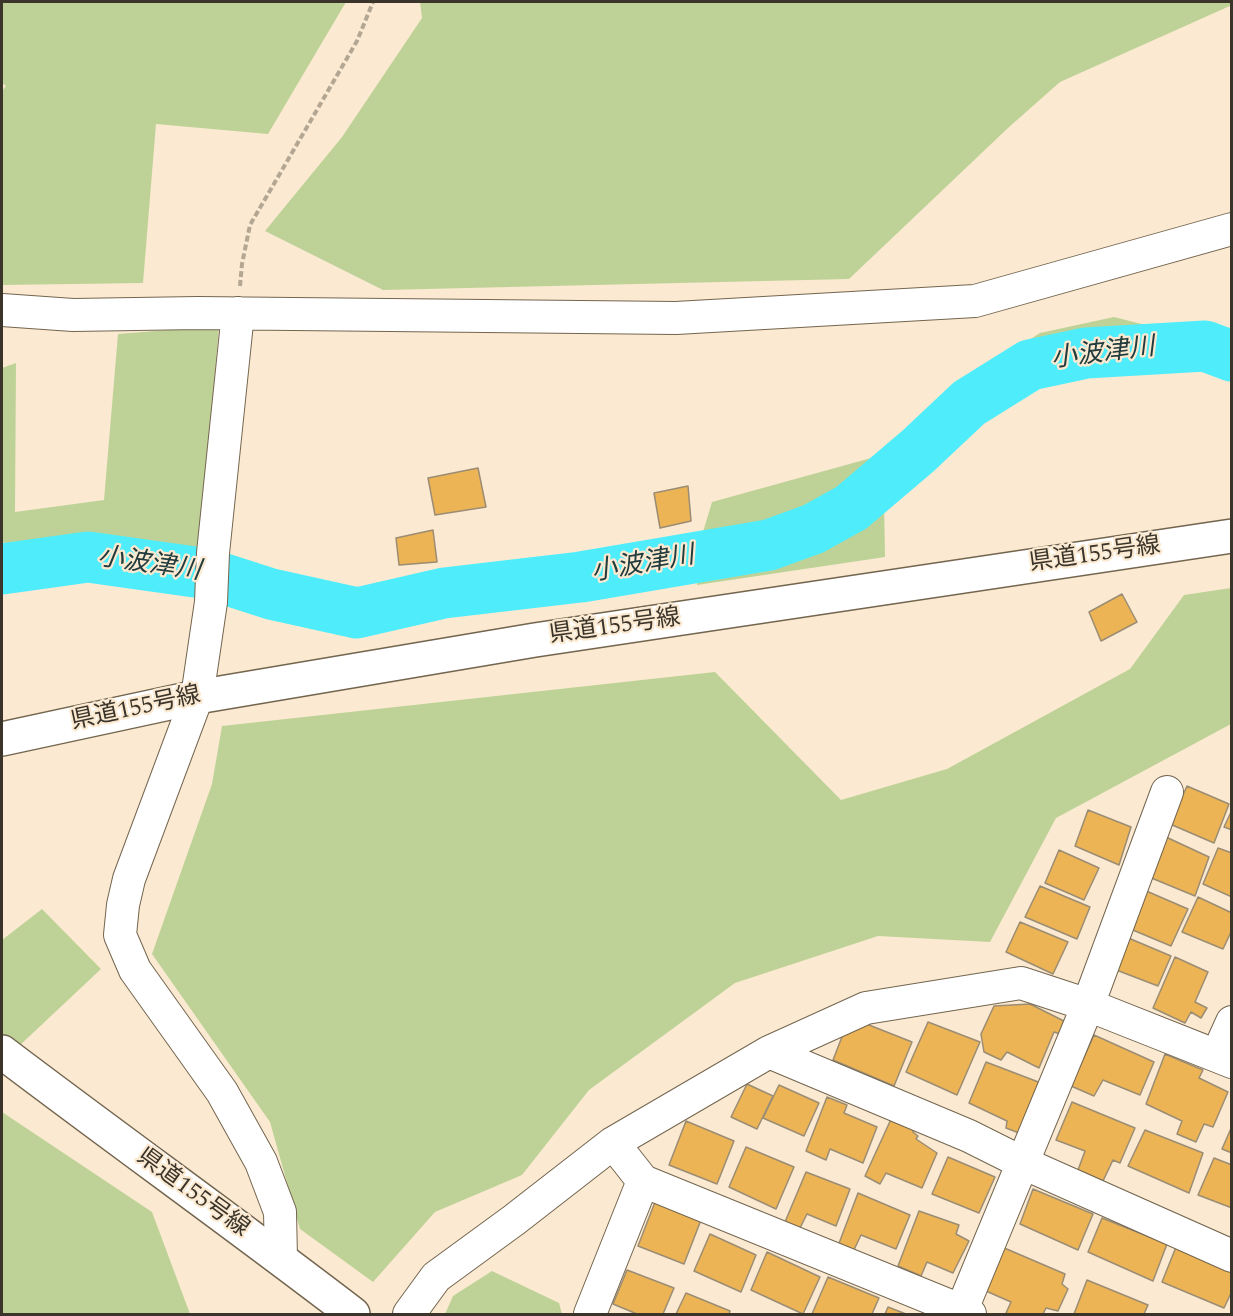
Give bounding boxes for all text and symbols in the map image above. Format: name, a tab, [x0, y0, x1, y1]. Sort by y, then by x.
water label: 小波津川	[1049, 333, 1157, 377]
street label: 県道155号線	[1028, 533, 1162, 579]
water label: 小波津川	[589, 542, 697, 590]
water label: 小波津川	[95, 543, 203, 589]
street label: 県道155号線	[548, 605, 682, 651]
street label: 県道155号線	[68, 682, 204, 738]
street label: 県道155号線	[130, 1144, 254, 1244]

